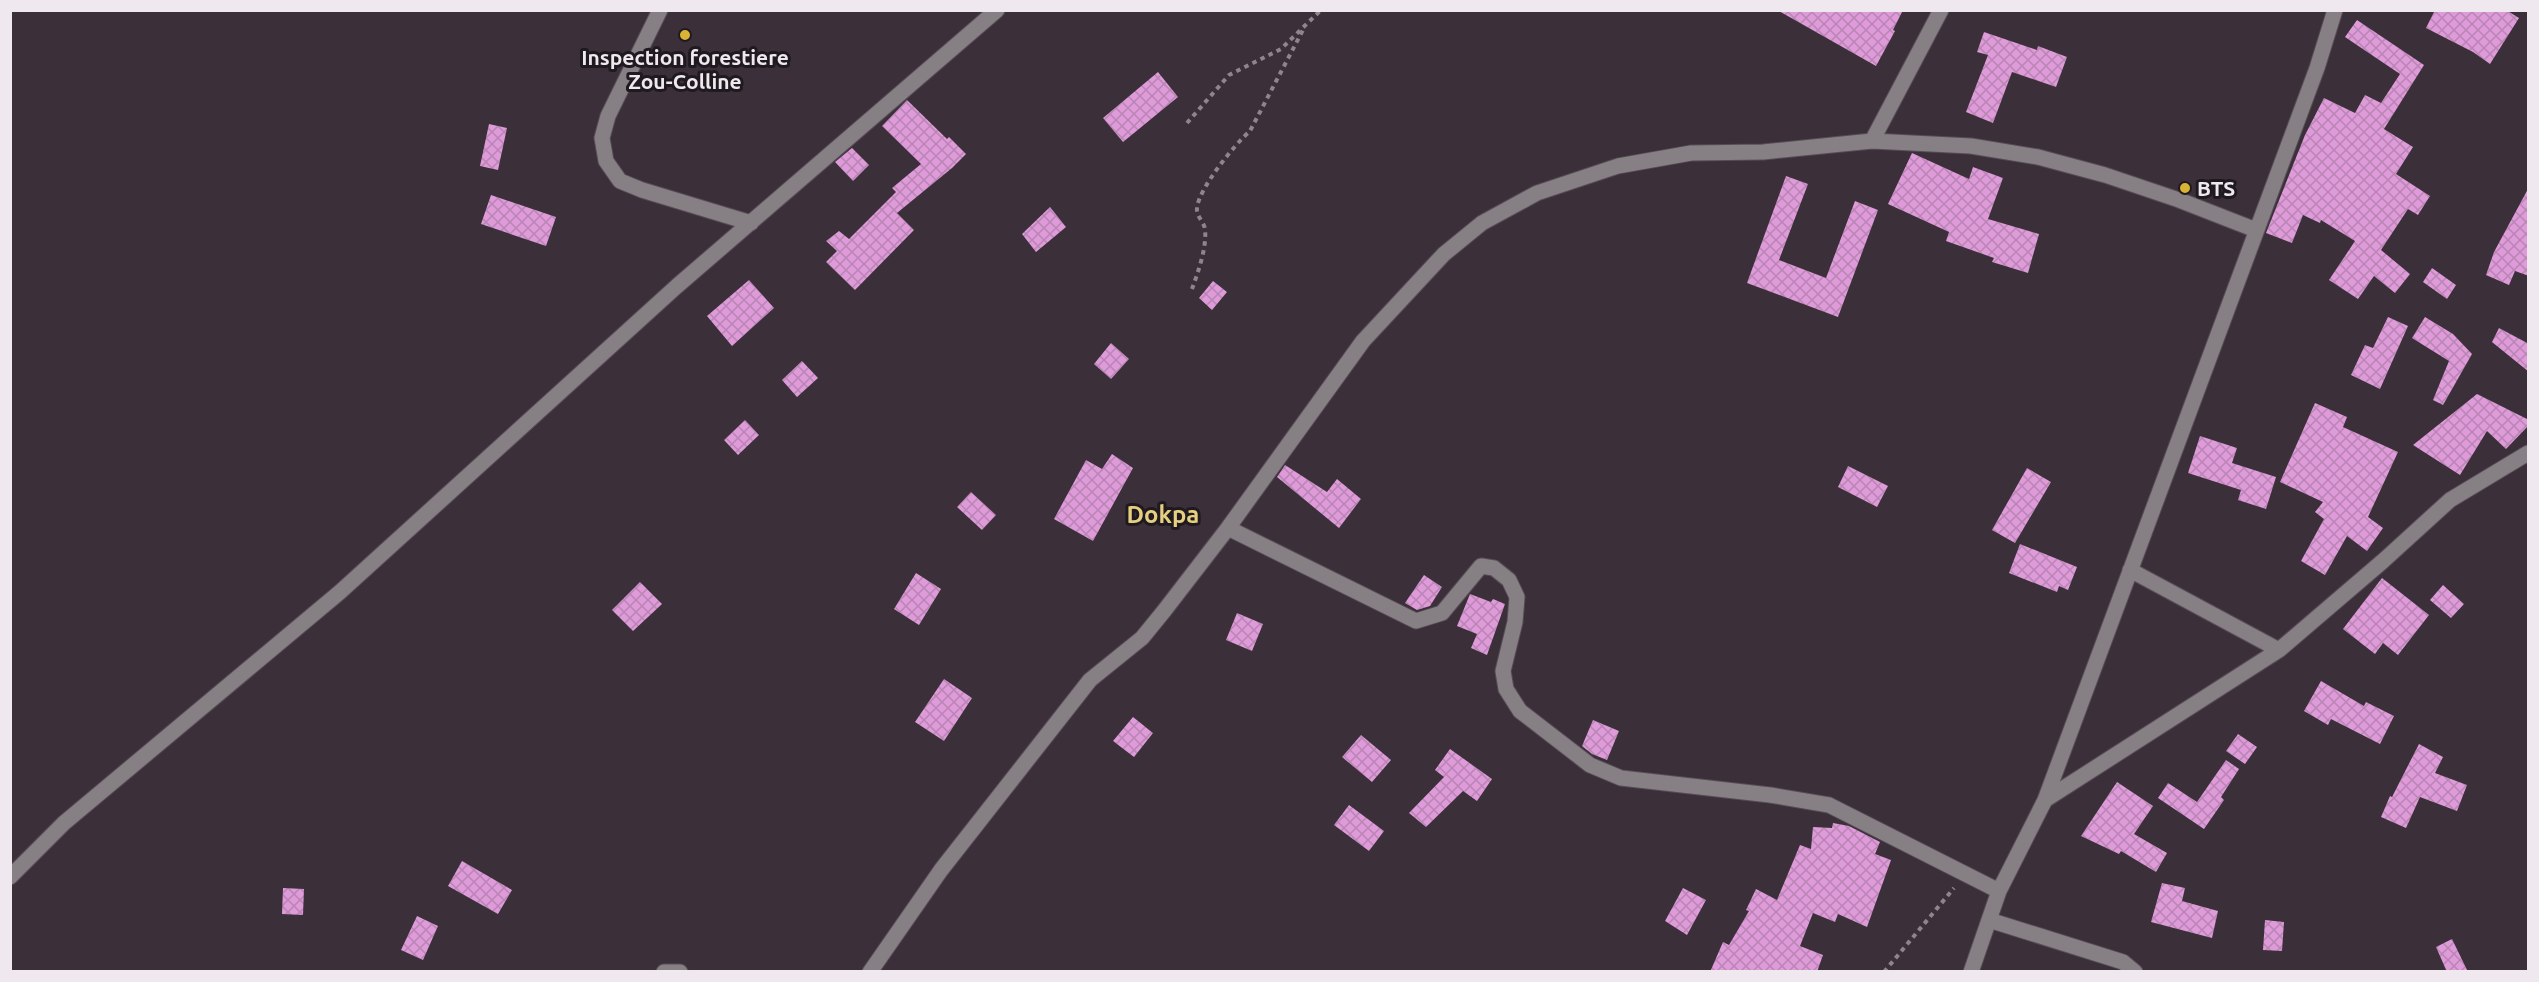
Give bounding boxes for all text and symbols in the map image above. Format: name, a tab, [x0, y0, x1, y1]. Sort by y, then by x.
marker: Inspection forestiere Zou-Colline	[678, 28, 692, 42]
place label: Inspection forestiere Zou-Colline	[581, 45, 789, 93]
place label: BTS	[2197, 176, 2235, 200]
marker: BTS	[2178, 181, 2192, 195]
district label: Dokpa	[1127, 501, 1199, 528]

